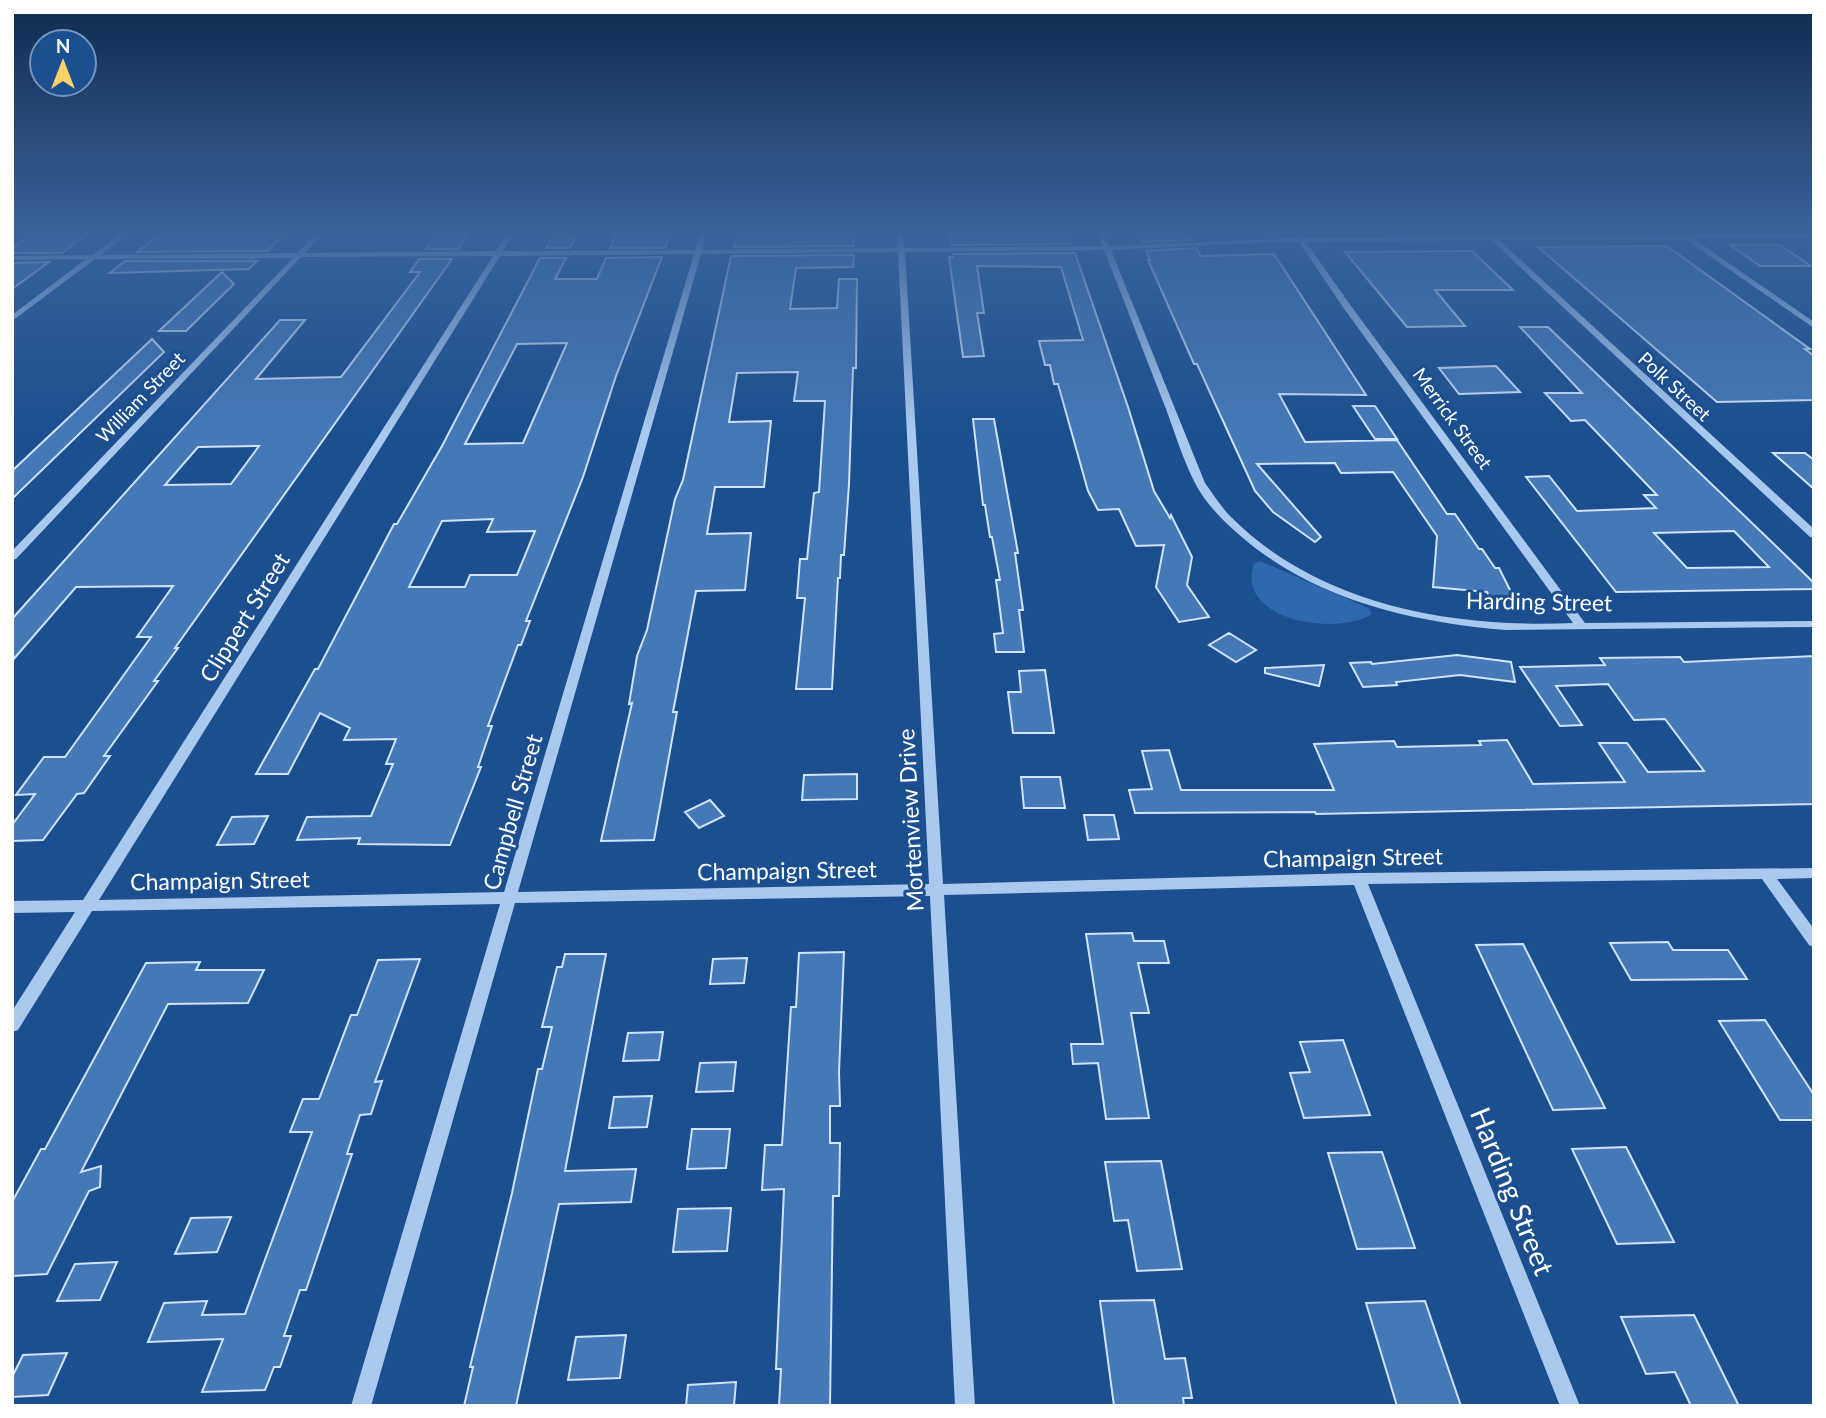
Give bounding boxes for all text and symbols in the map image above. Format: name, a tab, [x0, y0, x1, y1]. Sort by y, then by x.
north arrow	[28, 28, 98, 98]
text: N	[56, 34, 70, 57]
street label: William Street	[91, 347, 189, 447]
street label: Polk Street	[1634, 347, 1716, 425]
street label: Merrick Street	[1409, 363, 1498, 473]
street label: Clippert Street	[193, 546, 295, 687]
street label: Harding Street	[1466, 586, 1613, 616]
street label: Mortenview Drive	[891, 728, 929, 912]
street label: Campbell Street	[476, 730, 548, 893]
street label: Champaign Street	[1263, 841, 1444, 873]
street label: Champaign Street	[697, 854, 878, 886]
street label: Champaign Street	[130, 864, 311, 896]
street label: Harding Street	[1464, 1102, 1562, 1280]

